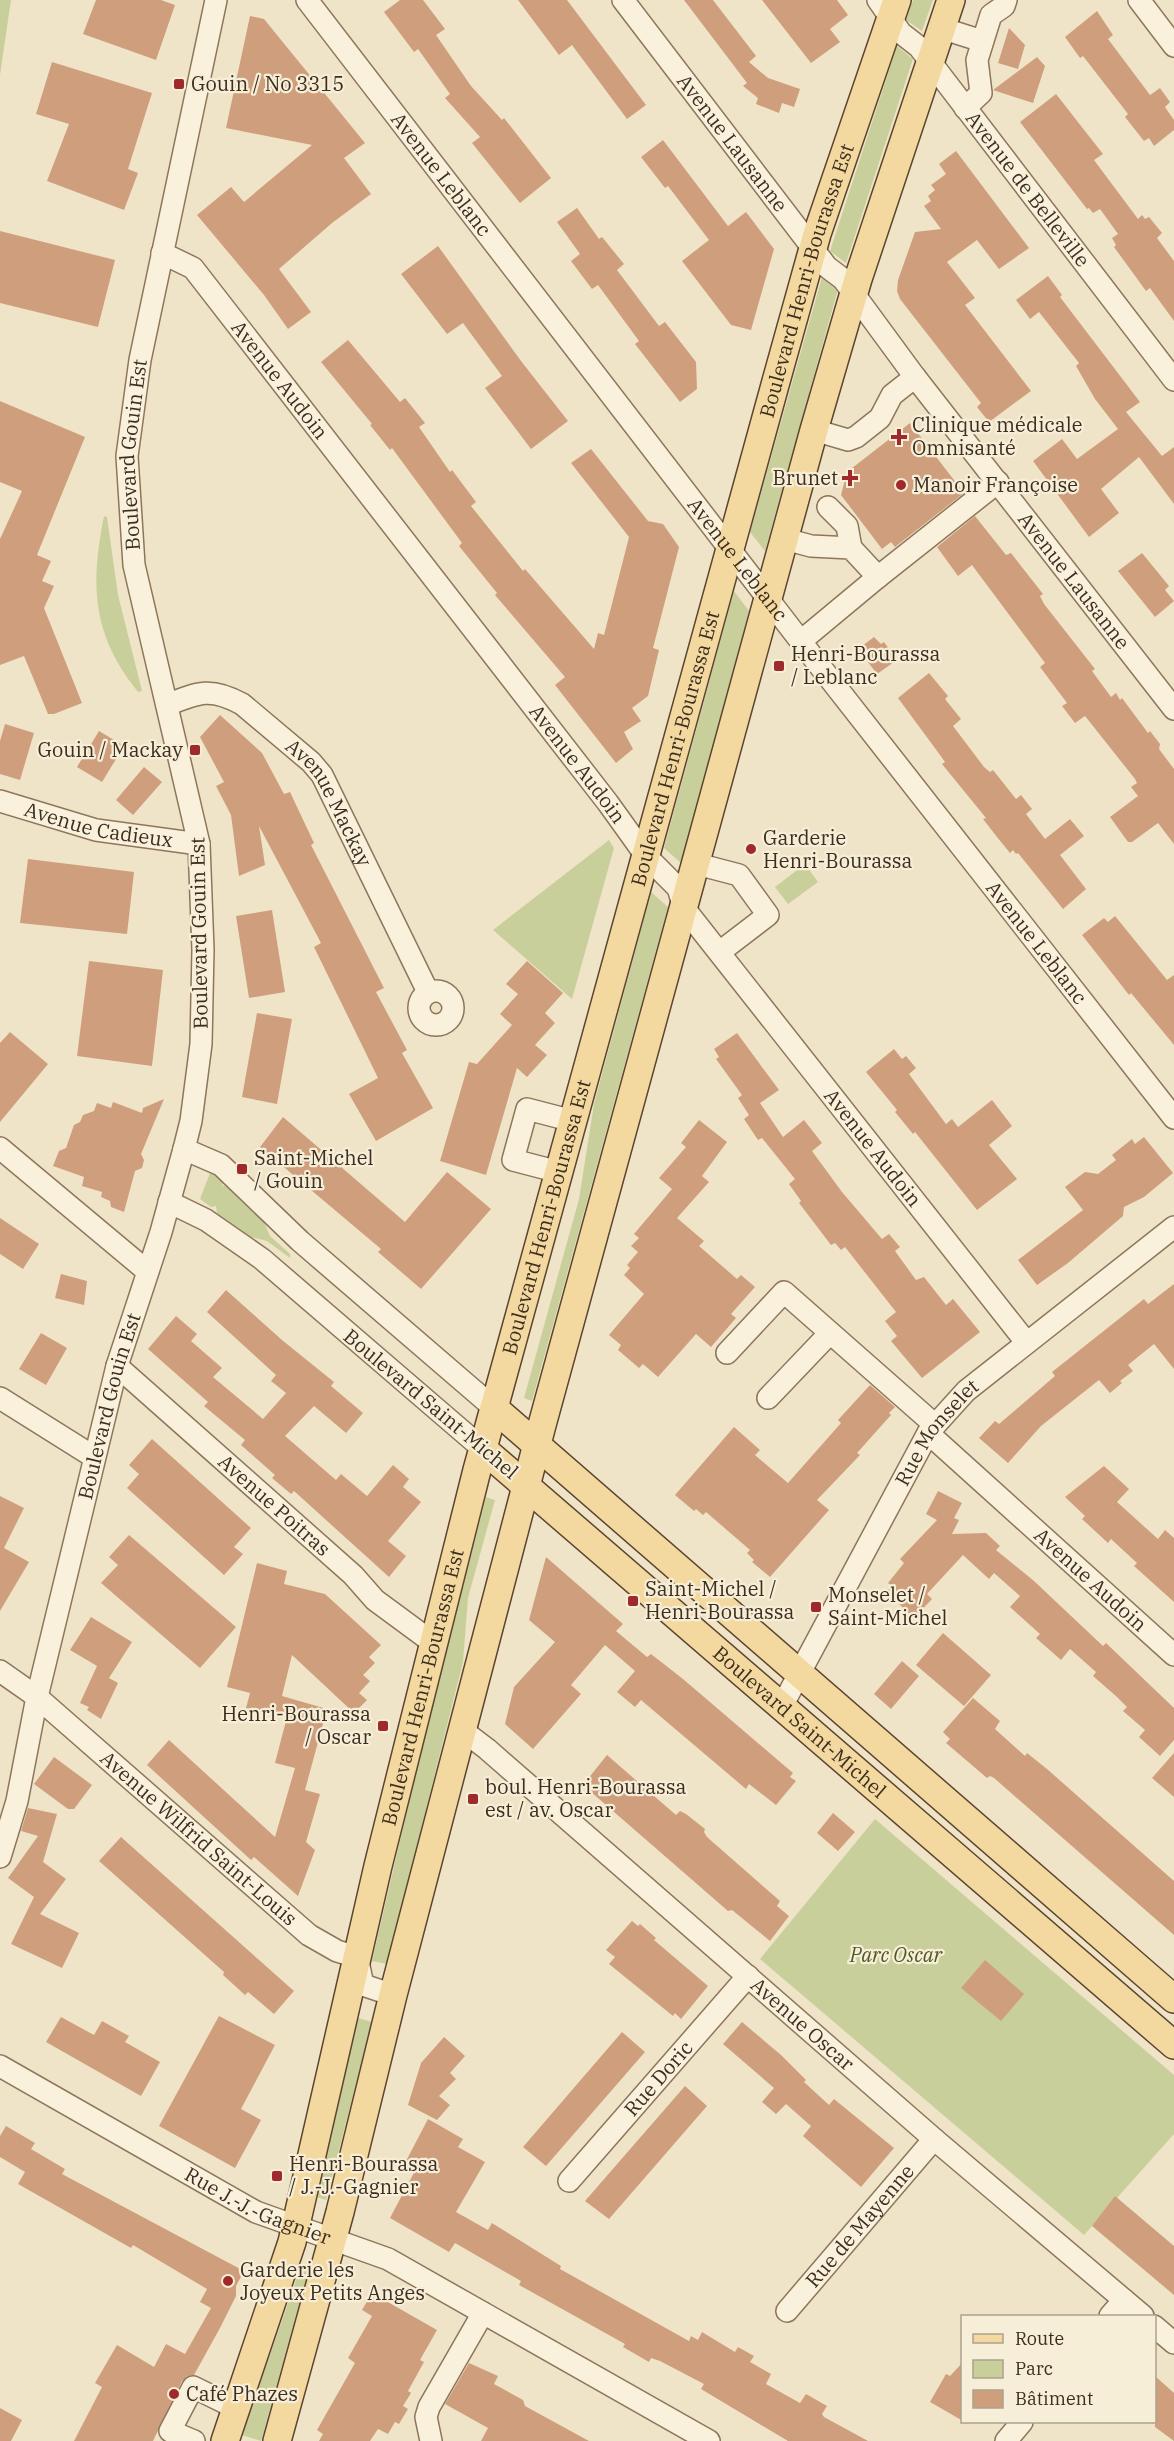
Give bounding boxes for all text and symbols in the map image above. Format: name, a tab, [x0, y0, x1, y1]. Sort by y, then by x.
street label: Avenue Lausanne	[671, 68, 794, 217]
place label: Gouin / No 3315	[191, 70, 344, 97]
marker: Gouin / No 3315	[172, 77, 186, 91]
street label: Avenue de Belleville	[960, 105, 1096, 272]
street label: Avenue Leblanc	[385, 107, 498, 242]
street label: Boulevard Henri-Bourassa Est	[753, 140, 860, 421]
street label: Avenue Audoin	[226, 315, 335, 445]
street label: Boulevard Gouin Est	[113, 357, 153, 551]
place label: Clinique médicale Omnisanté	[912, 411, 1082, 461]
marker: Clinique médicale Omnisanté	[890, 428, 908, 446]
place label: Brunet	[772, 464, 838, 491]
marker: Brunet	[843, 471, 857, 485]
place label: Manoir Françoise	[913, 471, 1078, 498]
marker: Manoir Françoise	[894, 478, 908, 492]
street label: Avenue Leblanc	[682, 492, 794, 627]
street label: Avenue Lausanne	[1012, 506, 1136, 655]
street label: Boulevard Henri-Bourassa Est	[624, 608, 725, 889]
place label: Henri-Bourassa / Leblanc	[791, 640, 940, 690]
marker: Henri-Bourassa / Leblanc	[772, 659, 786, 673]
street label: Avenue Audoin	[523, 699, 632, 829]
street label: Avenue Mackay	[280, 732, 379, 871]
place label: Gouin / Mackay	[37, 736, 183, 763]
marker: Gouin / Mackay	[188, 743, 202, 757]
street label: Avenue Cadieux	[21, 795, 175, 853]
place label: Garderie Henri-Bourassa	[763, 824, 912, 874]
street label: Boulevard Gouin Est	[183, 837, 214, 1029]
marker: Garderie Henri-Bourassa	[744, 842, 758, 856]
street label: Avenue Leblanc	[980, 875, 1094, 1010]
street label: Boulevard Henri-Bourassa Est	[495, 1076, 597, 1358]
street label: Avenue Audoin	[818, 1083, 928, 1212]
place label: Saint-Michel / Gouin	[254, 1144, 374, 1194]
marker: Saint-Michel / Gouin	[235, 1162, 249, 1176]
street label: Boulevard Gouin Est	[71, 1309, 147, 1502]
street label: Boulevard Saint-Michel	[338, 1322, 524, 1485]
street label: Rue Monselet	[888, 1372, 984, 1490]
street label: Avenue Poitras	[213, 1448, 336, 1562]
street label: Avenue Audoin	[1029, 1521, 1153, 1638]
street label: Boulevard Henri-Bourassa Est	[375, 1546, 470, 1828]
place label: Saint-Michel / Henri-Bourassa	[645, 1575, 794, 1625]
place label: Monselet / Saint-Michel	[828, 1581, 948, 1631]
marker: Saint-Michel / Henri-Bourassa	[626, 1594, 640, 1608]
marker: Monselet / Saint-Michel	[809, 1600, 823, 1614]
street label: Boulevard Saint-Michel	[708, 1639, 892, 1804]
place label: Henri-Bourassa / Oscar	[222, 1700, 371, 1750]
marker: Henri-Bourassa / Oscar	[376, 1719, 390, 1733]
street label: Avenue Wilfrid Saint-Louis	[95, 1745, 303, 1932]
place label: boul. Henri-Bourassa est / av. Oscar	[485, 1773, 687, 1823]
marker: boul. Henri-Bourassa est / av. Oscar	[466, 1792, 480, 1806]
park label: Parc Oscar	[849, 1941, 944, 1968]
street label: Avenue Oscar	[745, 1971, 860, 2077]
street label: Rue Doric	[618, 2035, 699, 2122]
place label: Henri-Bourassa / J.-J.-Gagnier	[289, 2150, 438, 2200]
street label: Rue de Mayenne	[799, 2158, 920, 2293]
street label: Rue J.-J.-Gagnier	[180, 2160, 335, 2251]
marker: Henri-Bourassa / J.-J.-Gagnier	[270, 2169, 284, 2183]
place label: Garderie les Joyeux Petits Anges	[240, 2256, 425, 2306]
marker: Garderie les Joyeux Petits Anges	[221, 2274, 235, 2288]
legend	[961, 2315, 1156, 2423]
text: Route	[1015, 2327, 1064, 2350]
text: Parc	[1015, 2357, 1053, 2380]
place label: Café Phazes	[186, 2380, 298, 2407]
marker: Café Phazes	[167, 2387, 181, 2401]
text: Bâtiment	[1015, 2387, 1093, 2410]

